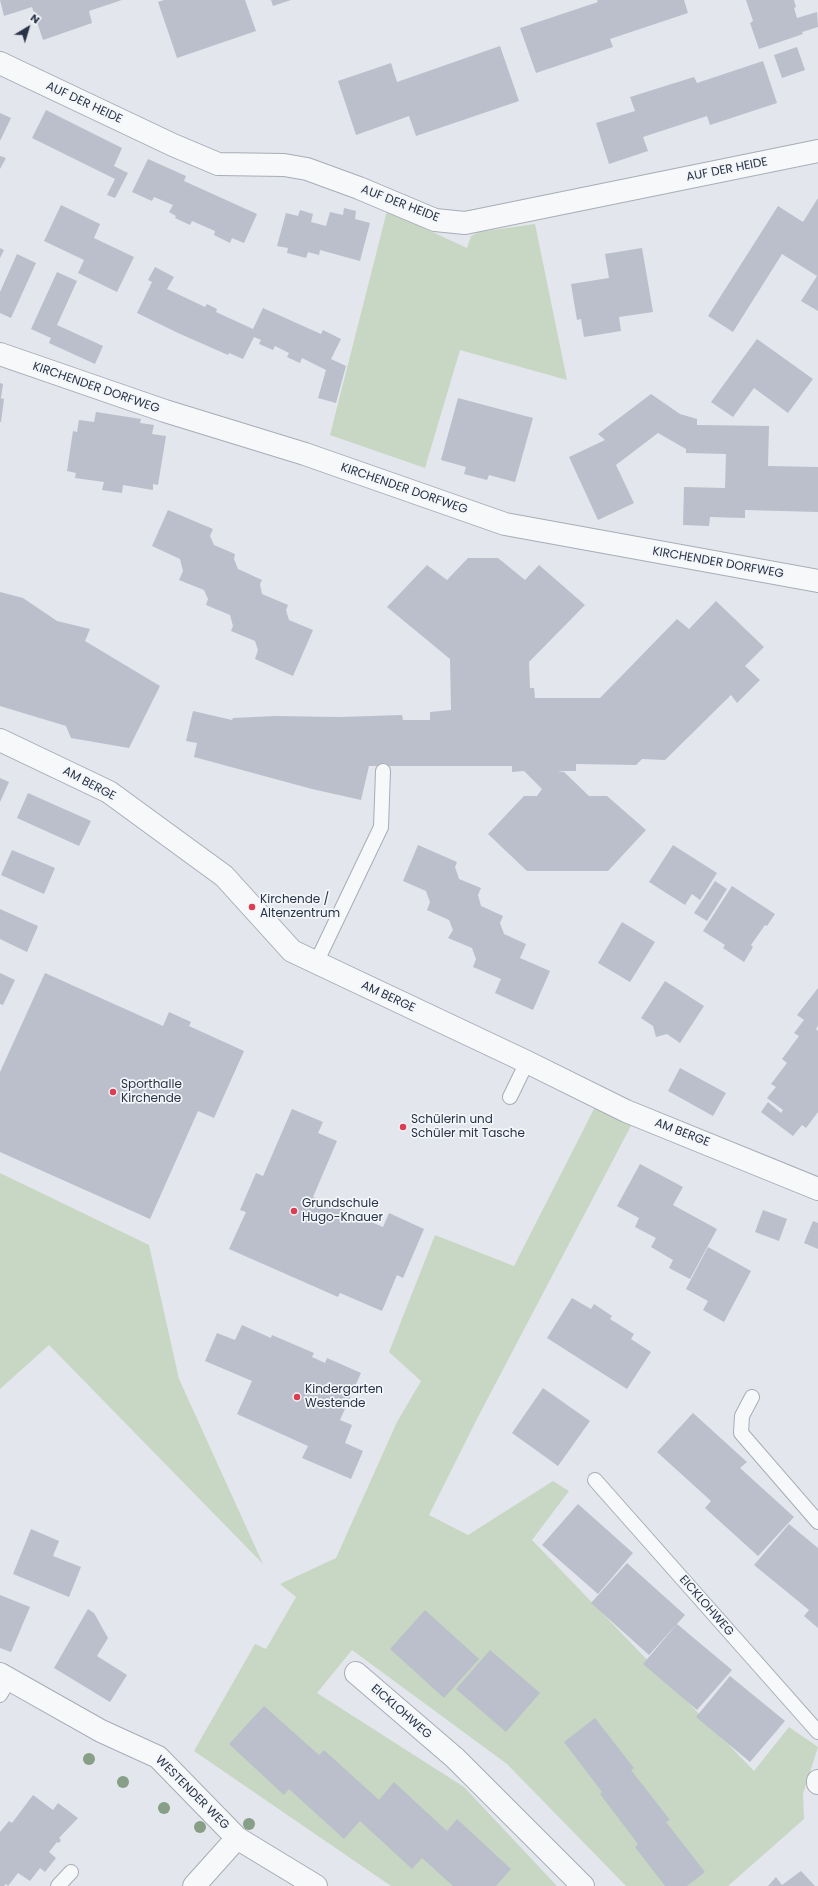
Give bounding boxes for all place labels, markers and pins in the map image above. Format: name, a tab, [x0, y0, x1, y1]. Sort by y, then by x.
place label: Kirchende / Altenzentrum	[260, 893, 340, 921]
marker: Kirchende / Altenzentrum	[247, 902, 257, 912]
place label: Sporthalle Kirchende	[121, 1078, 182, 1106]
marker: Sporthalle Kirchende	[108, 1087, 118, 1097]
place label: Schülerin und Schüler mit Tasche	[411, 1113, 525, 1141]
marker: Schülerin und Schüler mit Tasche	[398, 1122, 408, 1132]
place label: Grundschule Hugo-Knauer	[302, 1197, 383, 1225]
marker: Grundschule Hugo-Knauer	[289, 1206, 299, 1216]
place label: Kindergarten Westende	[305, 1383, 383, 1411]
marker: Kindergarten Westende	[292, 1392, 302, 1402]

